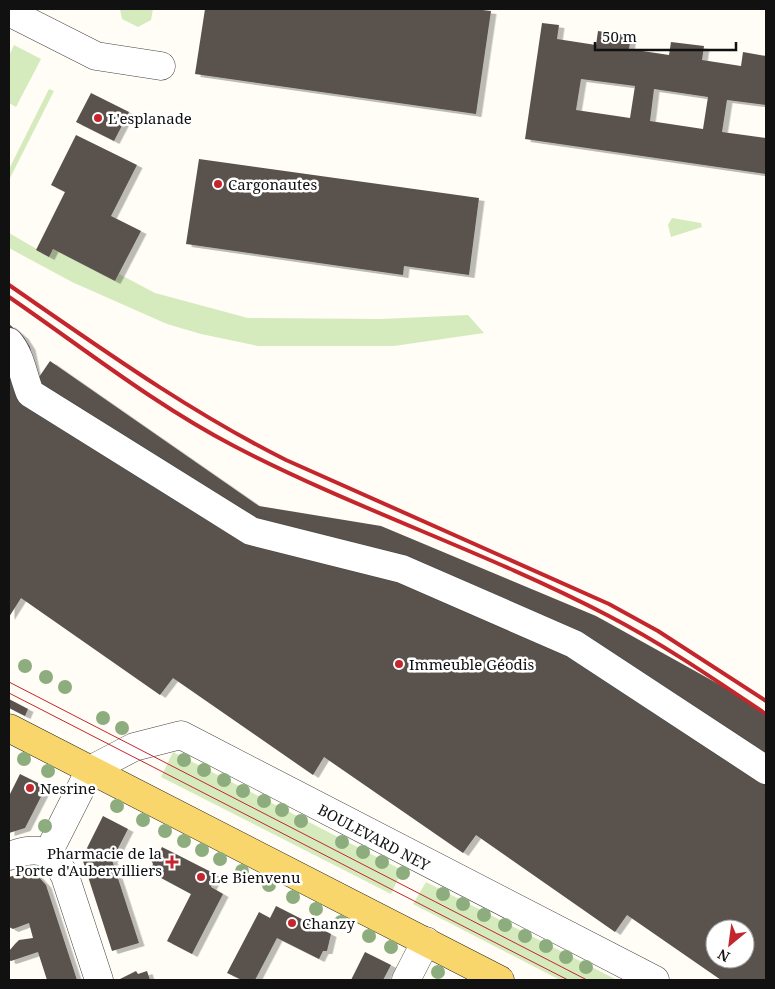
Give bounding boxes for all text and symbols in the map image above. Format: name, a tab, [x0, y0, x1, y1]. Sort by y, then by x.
scale bar	[595, 20, 736, 52]
text: 50 m	[602, 26, 637, 46]
place label: L'esplanade	[108, 108, 192, 128]
marker: L'esplanade	[92, 112, 104, 124]
place label: Cargonautes	[228, 174, 317, 194]
marker: Cargonautes	[212, 178, 224, 190]
place label: Immeuble Géodis	[409, 654, 535, 674]
marker: Immeuble Géodis	[393, 658, 405, 670]
place label: Nesrine	[40, 778, 96, 798]
marker: Nesrine	[24, 782, 36, 794]
street label: BOULEVARD NEY	[315, 799, 434, 875]
place label: Pharmacie de la Porte d'Aubervilliers	[15, 843, 162, 880]
marker: Pharmacie de la Porte d'Aubervilliers	[166, 856, 178, 868]
place label: Le Bienvenu	[211, 867, 301, 887]
marker: Le Bienvenu	[195, 871, 207, 883]
place label: Chanzy	[302, 913, 356, 933]
marker: Chanzy	[286, 917, 298, 929]
north arrow	[705, 919, 755, 969]
text: N	[714, 945, 733, 967]

